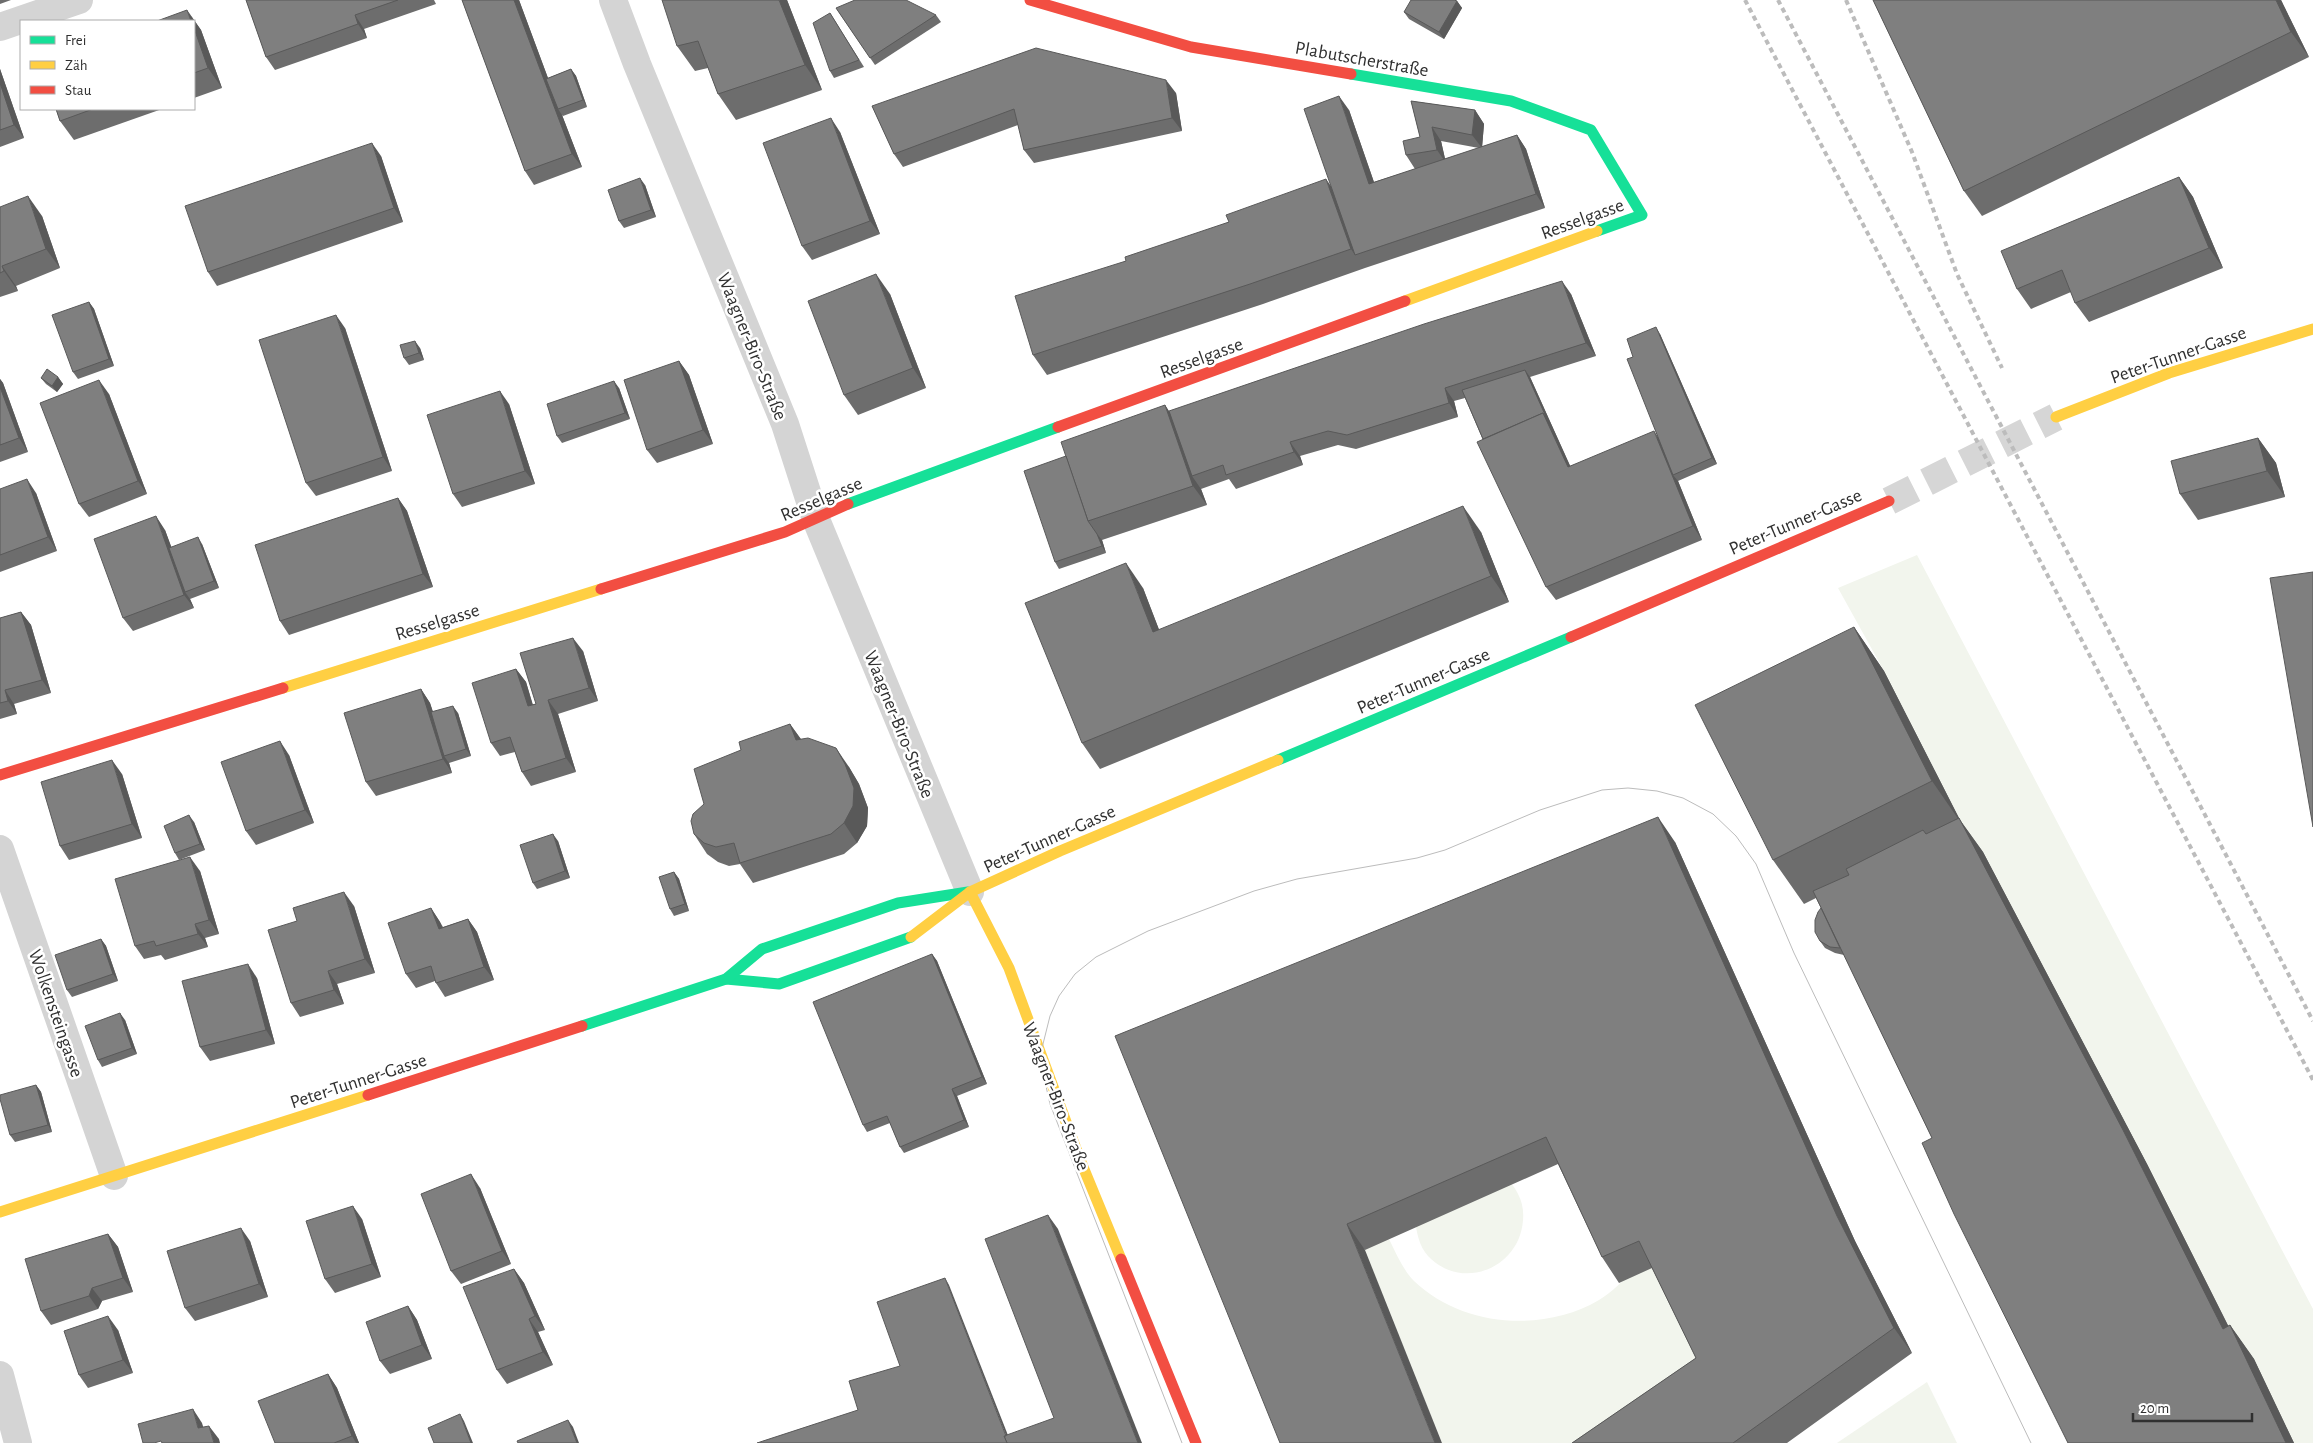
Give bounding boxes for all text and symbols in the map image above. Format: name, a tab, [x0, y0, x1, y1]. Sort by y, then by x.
legend	[20, 20, 195, 110]
text: Frei	[65, 33, 86, 48]
street label: Plabutscherstraße	[1294, 38, 1430, 81]
text: Zäh	[65, 58, 88, 73]
text: Stau	[65, 83, 92, 98]
street label: Resselgasse	[1539, 196, 1627, 243]
street label: Waagner-Biro-Straße	[713, 270, 790, 423]
street label: Peter-Tunner-Gasse	[2108, 323, 2249, 388]
street label: Resselgasse	[1158, 335, 1246, 382]
street label: Resselgasse	[778, 474, 865, 525]
street label: Peter-Tunner-Gasse	[1726, 486, 1865, 559]
street label: Resselgasse	[393, 601, 482, 644]
street label: Peter-Tunner-Gasse	[1354, 645, 1493, 718]
street label: Waagner-Biro-Straße	[860, 648, 937, 801]
street label: Peter-Tunner-Gasse	[981, 802, 1118, 877]
street label: Wolkensteingasse	[25, 947, 86, 1080]
street label: Waagner-Biro-Straße	[1019, 1020, 1093, 1173]
street label: Peter-Tunner-Gasse	[288, 1050, 429, 1112]
scale bar	[2133, 1390, 2252, 1422]
text: 20 m	[2140, 1401, 2169, 1416]

